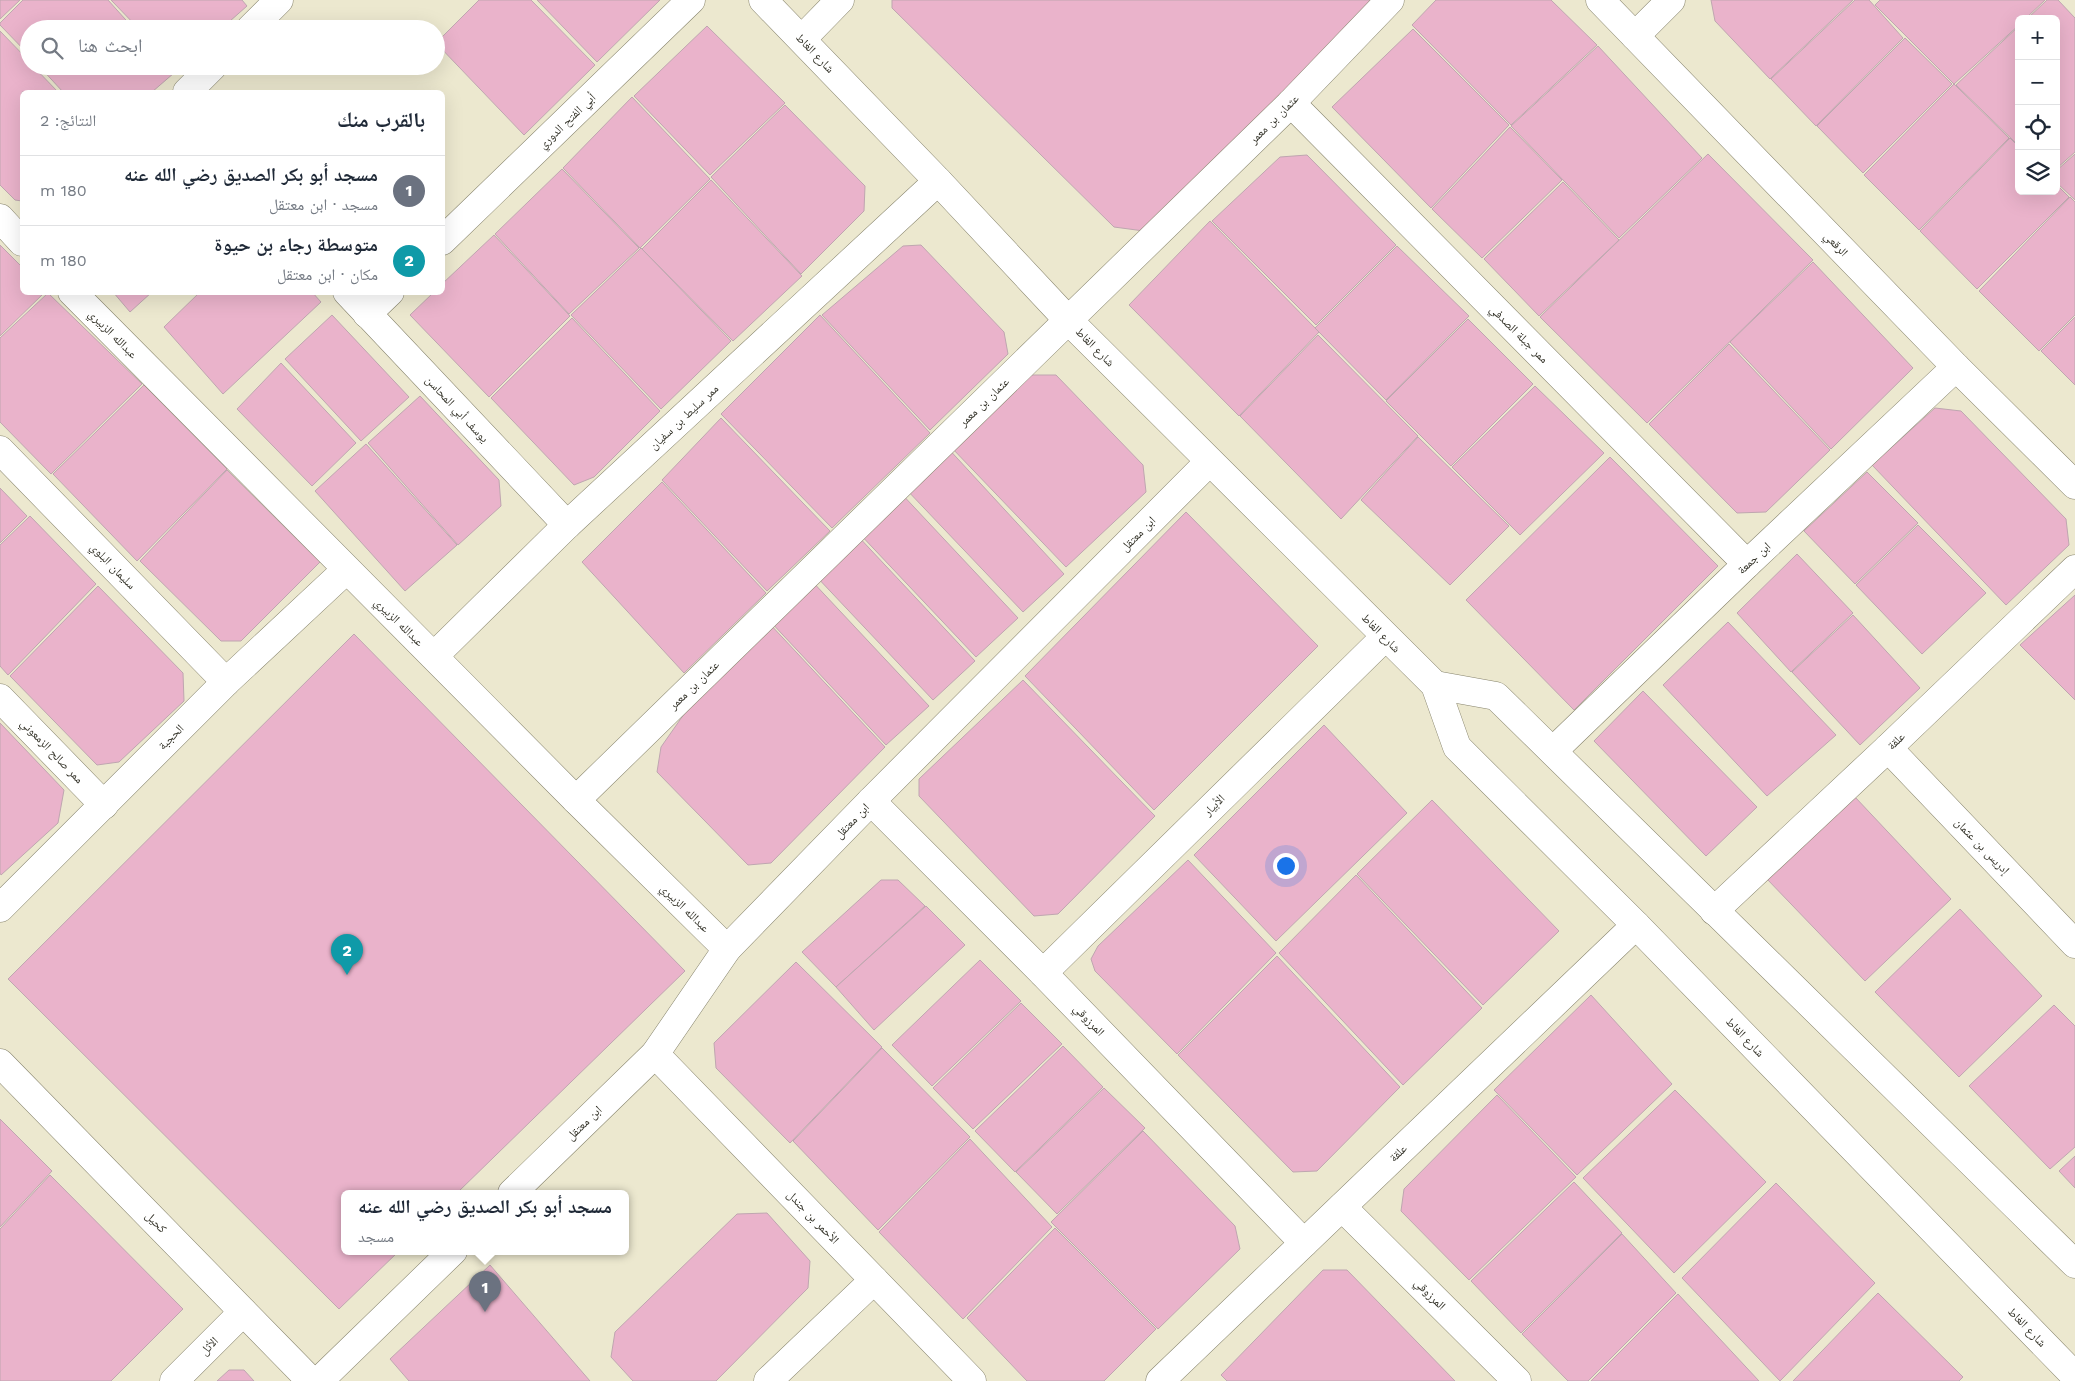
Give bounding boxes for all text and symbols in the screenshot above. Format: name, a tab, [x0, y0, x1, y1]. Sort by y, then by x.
map controls	[2015, 15, 2060, 195]
button: +	[2015, 15, 2060, 60]
search box	[20, 20, 445, 75]
street label: شارع الغاط	[792, 30, 837, 76]
icon: search	[38, 34, 66, 62]
text: ابحث هنا	[78, 34, 142, 57]
button: −	[2015, 60, 2060, 105]
street label: أبي الفتح الدوري	[536, 90, 601, 154]
street label: عثمان بن معمر	[1246, 91, 1302, 148]
button: locate	[2015, 105, 2060, 150]
text: بالقرب منك	[337, 107, 425, 132]
text: النتائج: 2	[40, 111, 96, 130]
button: layers	[2015, 150, 2060, 195]
text: مسجد أبو بكر الصديق رضي الله عنه	[124, 163, 378, 186]
text: 180 m	[40, 181, 87, 200]
text: 1	[406, 181, 412, 200]
text: مسجد · ابن معتقل	[269, 195, 378, 214]
street label: الرقعي	[1819, 229, 1851, 261]
text: متوسطة رجاء بن حيوة	[214, 233, 378, 256]
text: 180 m	[40, 251, 87, 270]
text: 2	[404, 251, 414, 270]
text: مكان · ابن معتقل	[277, 265, 378, 284]
street label: ممر جبلة الصدفي	[1485, 302, 1551, 368]
street label: عبدالله الزبيري	[84, 307, 140, 363]
street label: شارع الغاط	[1072, 325, 1118, 370]
street label: يوسف أبي المحاسن	[420, 373, 492, 448]
street label: عثمان بن معمر	[955, 375, 1012, 430]
street label: ممر سليط بن سفيان	[647, 381, 722, 453]
street label: ابن معتقل	[1118, 513, 1159, 555]
street label: ابن جمعة	[1735, 539, 1774, 577]
street label: سليمان البلوي	[85, 540, 139, 594]
street label: عبدالله الزبيري	[369, 595, 427, 651]
street label: شارع الغاط	[1358, 611, 1404, 656]
street label: عثمان بن معمر	[665, 658, 722, 713]
street label: ممر صالح الزمعوني	[15, 716, 86, 788]
street label: الحجبة	[155, 721, 187, 753]
street label: علقة	[1884, 729, 1908, 753]
street label: الأبيار	[1200, 791, 1228, 820]
street label: ابن معتقل	[832, 800, 873, 842]
street label: إدريس بن عثمان	[1951, 815, 2012, 878]
your location	[1273, 853, 1299, 879]
street label: عبدالله الزبيري	[655, 881, 713, 937]
pin: 2	[331, 934, 363, 975]
street label: المرزوقي	[1068, 1001, 1108, 1041]
street label: شارع الغاط	[1722, 1014, 1767, 1060]
street label: ابن معتقل	[563, 1103, 605, 1144]
street label: علقة	[1386, 1141, 1410, 1165]
street label: الأحمر بن جندل	[784, 1187, 842, 1247]
popup	[341, 1190, 629, 1255]
text: مسجد أبو بكر الصديق رضي الله عنه	[358, 1195, 612, 1218]
street label: كحيل	[142, 1208, 170, 1236]
text: مسجد	[358, 1227, 394, 1246]
pin: 1	[469, 1271, 501, 1312]
street label: المرزوقي	[1409, 1275, 1449, 1315]
street label: شارع الغاط	[2004, 1304, 2049, 1350]
street label: الأثل	[197, 1334, 221, 1358]

